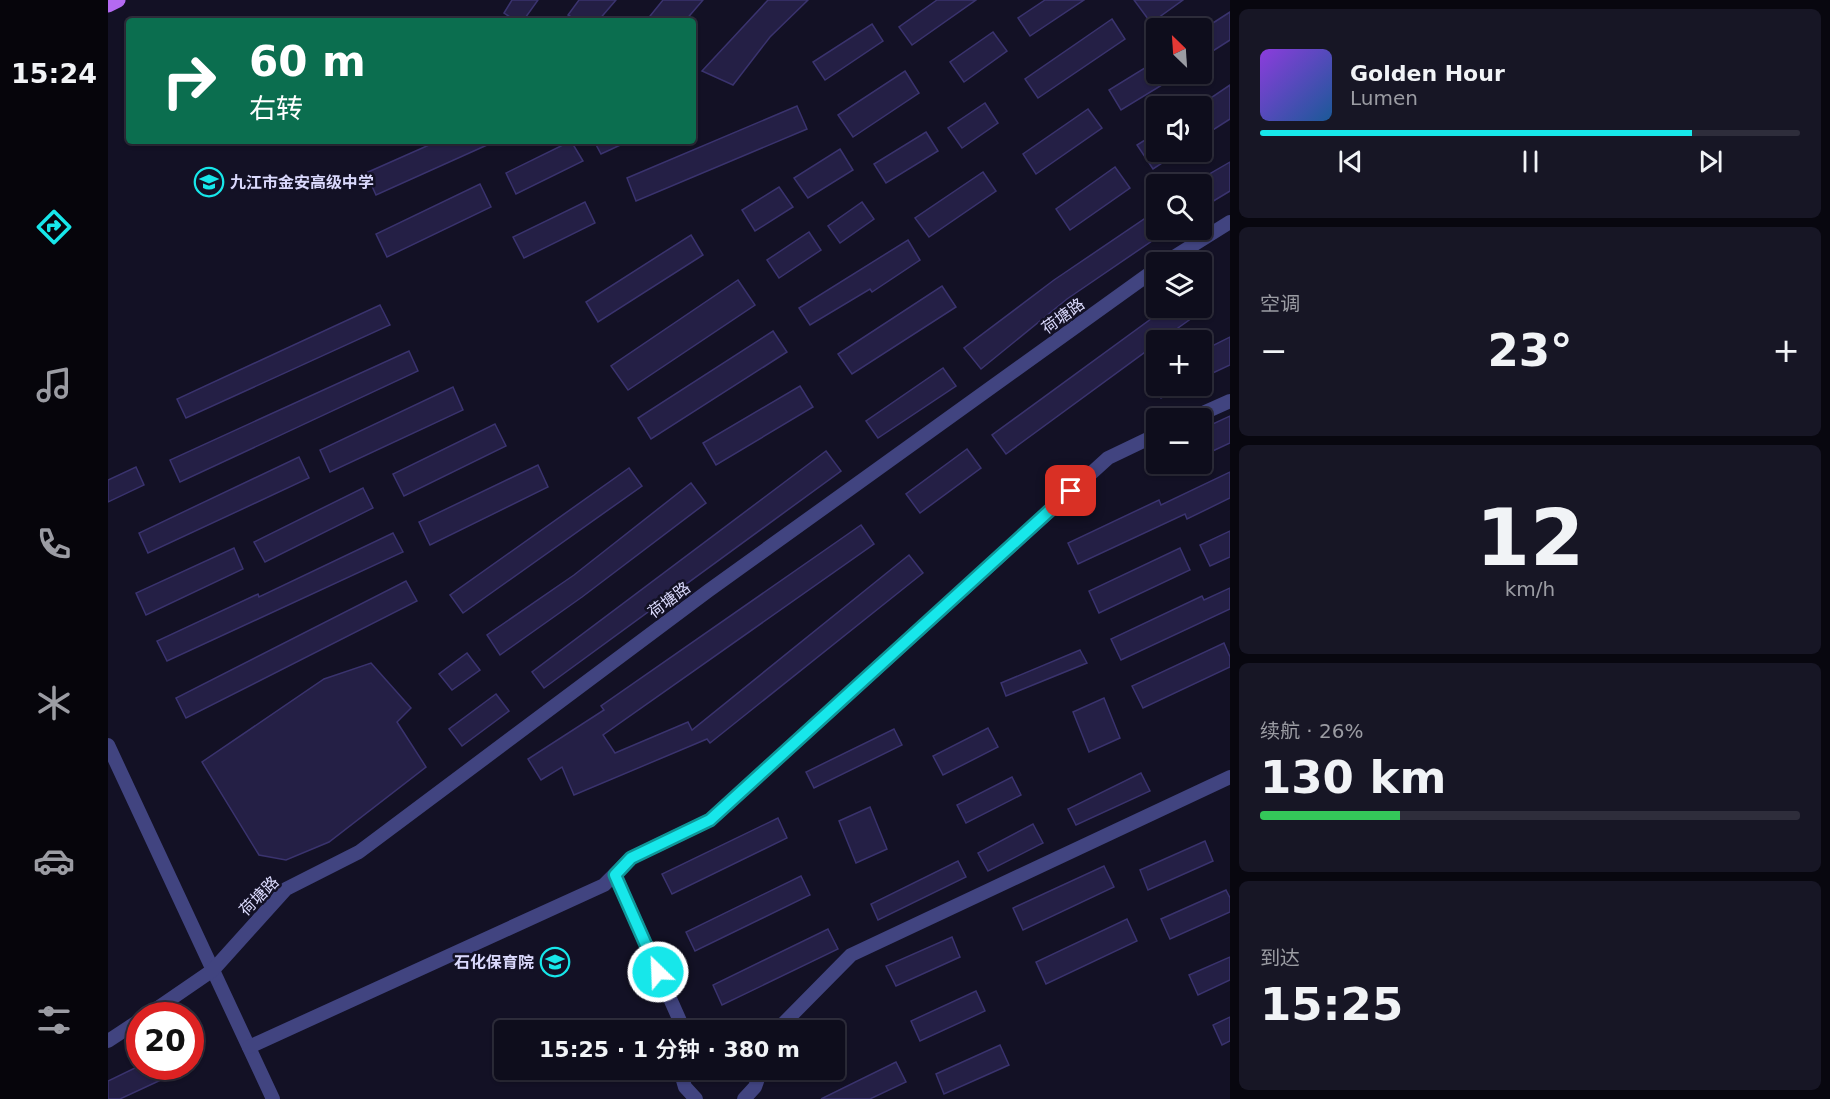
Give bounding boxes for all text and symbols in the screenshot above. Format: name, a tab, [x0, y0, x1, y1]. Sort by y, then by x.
north arrow	[1146, 18, 1212, 84]
map controls	[1146, 18, 1212, 474]
text: 60 m	[249, 37, 366, 86]
icon: right	[150, 42, 228, 120]
text: 15:24	[11, 58, 97, 89]
text: Golden Hour	[1350, 61, 1505, 86]
text: Lumen	[1350, 86, 1418, 110]
text: 右转	[249, 93, 303, 124]
button: sound	[1146, 96, 1212, 162]
icon: previous	[1334, 145, 1367, 178]
icon: pause	[1514, 145, 1547, 178]
icon: next	[1694, 145, 1727, 178]
school or university icon: 九江市金安高级中学	[193, 166, 225, 198]
place label: 九江市金安高级中学	[230, 173, 374, 192]
button: search	[1146, 174, 1212, 240]
icon: directions	[33, 206, 75, 248]
button: layers	[1146, 252, 1212, 318]
text: 空调	[1260, 292, 1300, 316]
street label: 荷塘路	[1038, 294, 1088, 338]
text: 23°	[1487, 324, 1573, 377]
button: +	[1146, 330, 1212, 396]
text: −	[1260, 331, 1288, 370]
text: +	[1772, 331, 1800, 370]
icon: music	[33, 364, 75, 406]
button: −	[1146, 408, 1212, 474]
pin	[1045, 465, 1096, 516]
icon: arrive	[1054, 474, 1087, 507]
text: 12	[1476, 493, 1584, 583]
icon: phone	[33, 523, 75, 565]
text: km/h	[1505, 577, 1555, 601]
street label: 荷塘路	[644, 578, 694, 622]
icon: climate	[33, 682, 75, 724]
text: 续航 · 26%	[1260, 719, 1364, 743]
text: 130 km	[1260, 751, 1446, 804]
icon: car	[33, 840, 75, 882]
street label: 荷塘路	[235, 872, 283, 920]
position arrow	[626, 940, 690, 1004]
school or university icon: 石化保育院	[539, 946, 571, 978]
text: 到达	[1260, 946, 1300, 970]
place label: 石化保育院	[454, 953, 534, 972]
text: 15:25	[1260, 978, 1403, 1031]
icon: filters	[33, 999, 75, 1041]
speed limit sign: 20	[126, 1002, 204, 1080]
text: 15:25 · 1 分钟 · 380 m	[539, 1037, 800, 1062]

